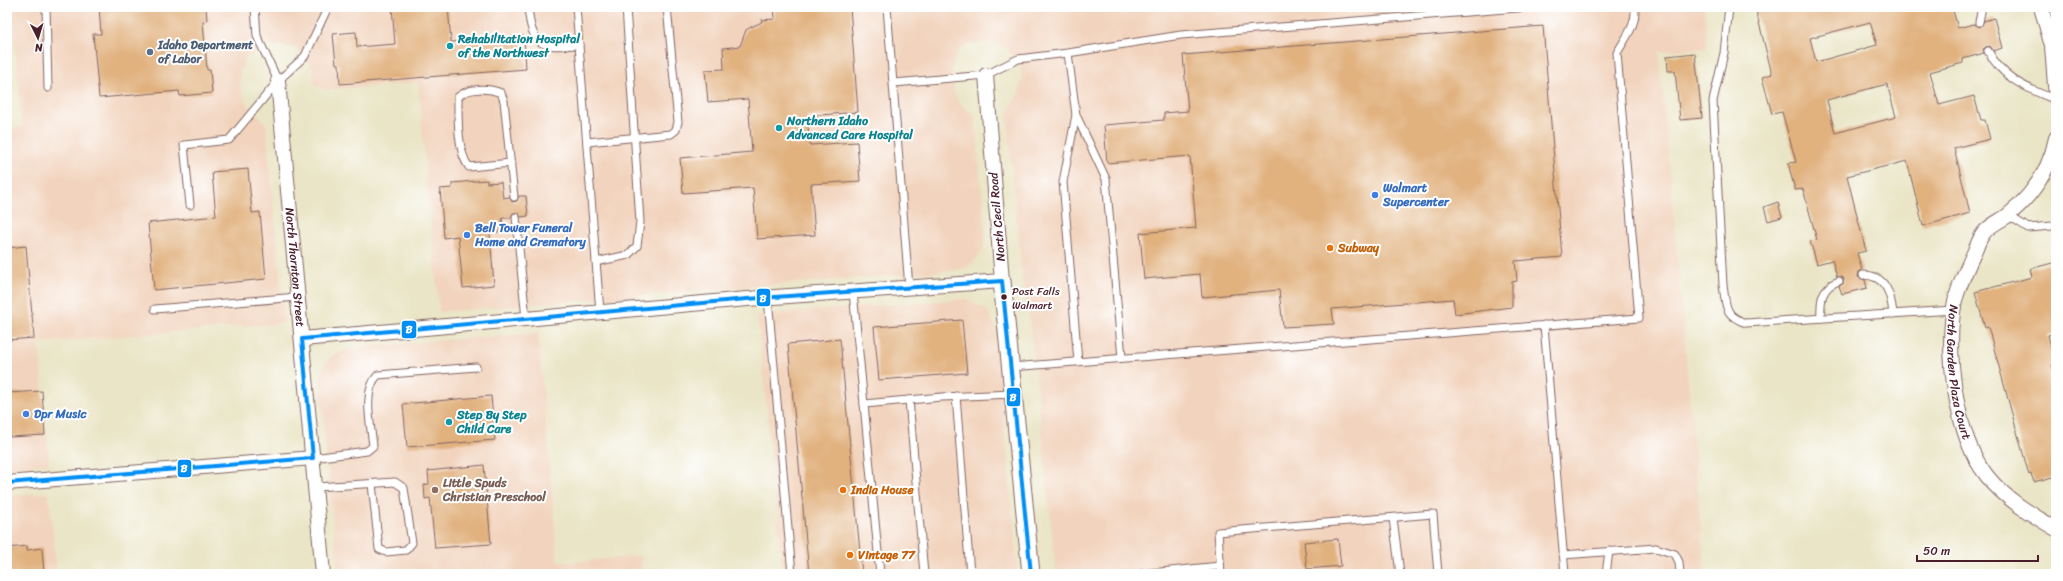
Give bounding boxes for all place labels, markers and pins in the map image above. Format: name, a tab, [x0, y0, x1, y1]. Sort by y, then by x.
place label: Rehabilitation Hospital of the Northwest	[457, 28, 580, 64]
place label: Idaho Department of Labor	[157, 34, 254, 70]
marker: Rehabilitation Hospital of the Northwest	[445, 41, 455, 51]
marker: Idaho Department of Labor	[145, 47, 155, 57]
place label: Northern Idaho Advanced Care Hospital	[786, 110, 913, 146]
marker: Northern Idaho Advanced Care Hospital	[774, 123, 784, 133]
place label: Walmart Supercenter	[1382, 177, 1450, 213]
marker: Walmart Supercenter	[1370, 190, 1380, 200]
place label: Bell Tower Funeral Home and Crematory	[474, 217, 587, 253]
marker: Bell Tower Funeral Home and Crematory	[462, 230, 472, 240]
place label: Subway	[1337, 237, 1380, 259]
marker: Subway	[1325, 243, 1335, 253]
place label: Post Falls Walmart	[1012, 282, 1061, 315]
marker: Post Falls Walmart	[999, 292, 1009, 302]
place label: Dpr Music	[34, 403, 87, 425]
place label: Step By Step Child Care	[456, 404, 527, 440]
marker: Dpr Music	[21, 409, 31, 419]
marker: Step By Step Child Care	[444, 417, 454, 427]
place label: Little Spuds Christian Preschool	[442, 472, 546, 508]
place label: India House	[850, 479, 914, 501]
marker: Little Spuds Christian Preschool	[430, 485, 440, 495]
marker: India House	[838, 485, 848, 495]
place label: Vintage 77	[858, 544, 916, 566]
marker: Vintage 77	[845, 550, 855, 560]

